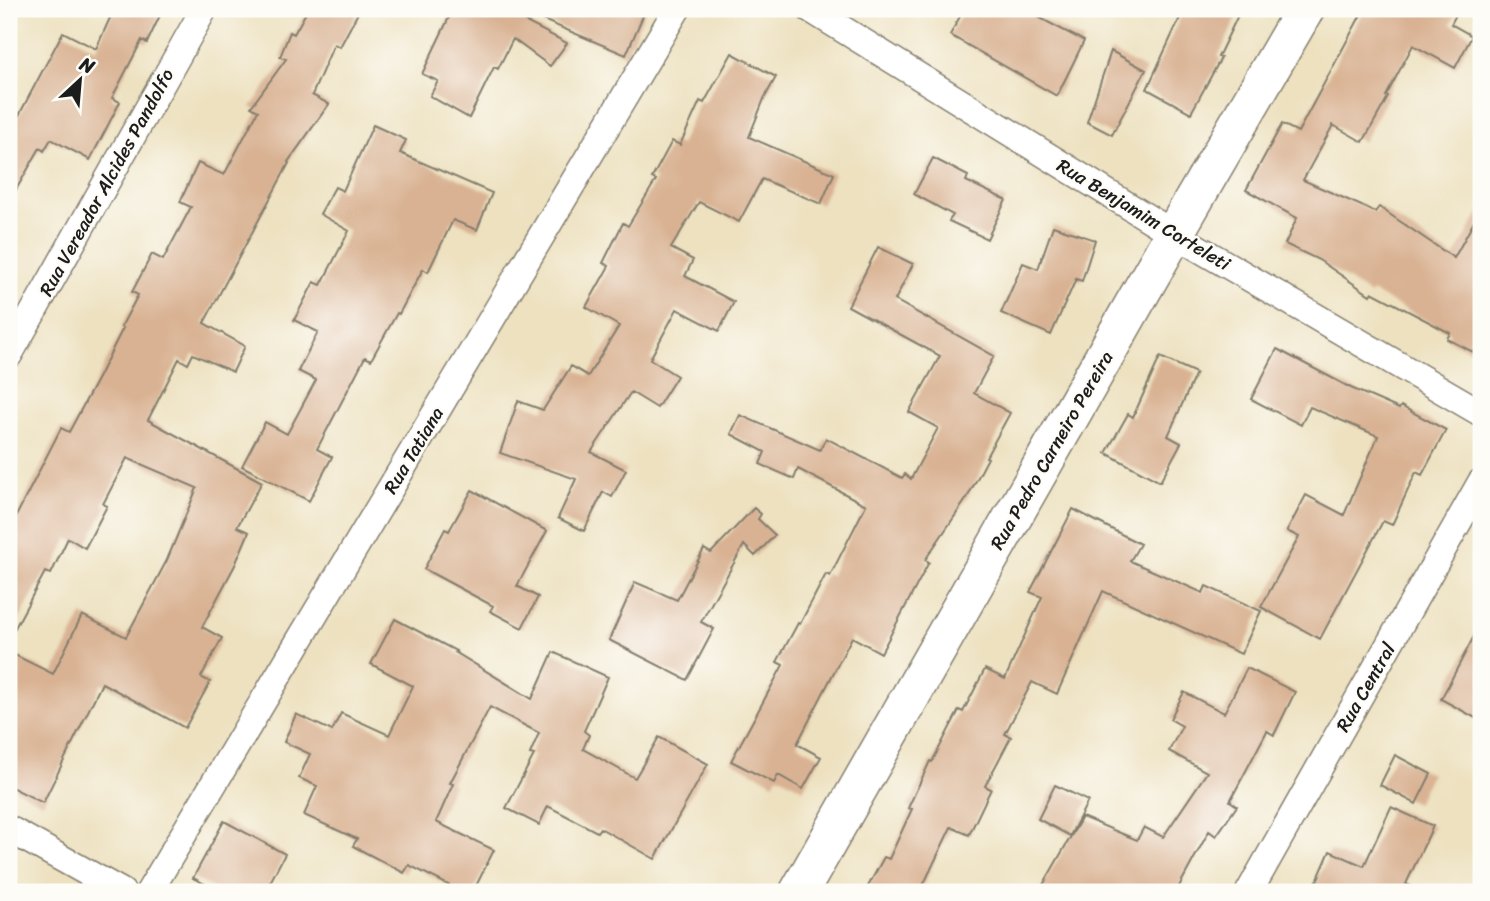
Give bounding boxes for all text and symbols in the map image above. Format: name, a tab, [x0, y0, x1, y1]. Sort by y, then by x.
north arrow	[46, 46, 116, 116]
text: N	[73, 47, 101, 83]
street label: Rua Vereador Alcides Pandolfo	[30, 62, 183, 302]
street label: Rua Benjamim Corteleti	[1050, 149, 1238, 280]
street label: Rua Pedro Carneiro Pereira	[981, 344, 1122, 556]
street label: Rua Tatiana	[374, 400, 453, 500]
street label: Rua Central	[1327, 636, 1405, 738]

